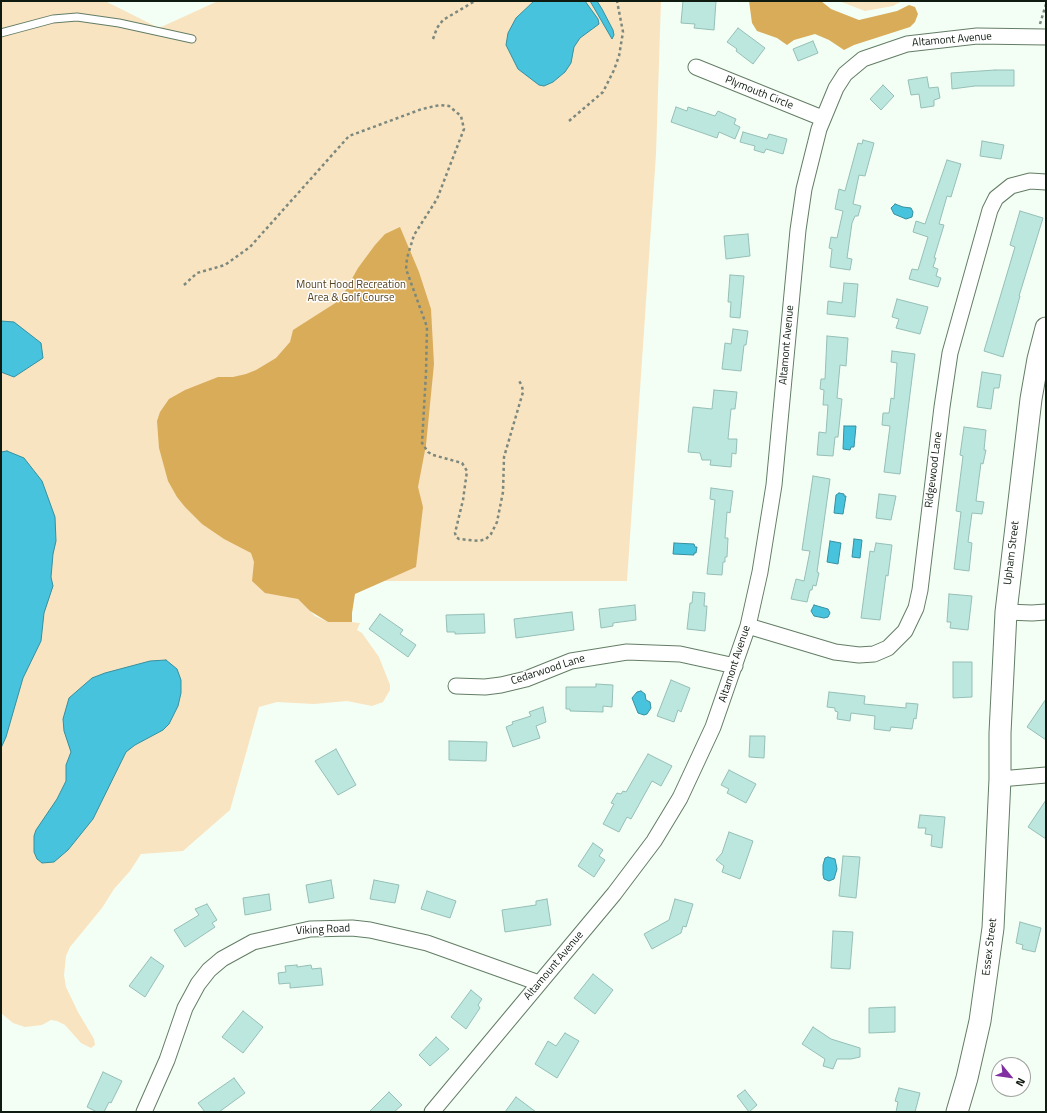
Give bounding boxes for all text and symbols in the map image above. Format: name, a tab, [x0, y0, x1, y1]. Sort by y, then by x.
street label: Altamont Avenue	[912, 30, 992, 50]
street label: Plymouth Circle	[723, 73, 795, 113]
park label: Mount Hood Recreation Area & Golf Course	[296, 278, 406, 304]
street label: Altamont Avenue	[777, 305, 797, 385]
street label: Ridgewood Lane	[923, 431, 945, 509]
street label: Upham Street	[1002, 520, 1022, 586]
street label: Altamont Avenue	[716, 624, 754, 704]
street label: Cedarwood Lane	[509, 652, 587, 688]
street label: Essex Street	[980, 918, 1000, 976]
street label: Viking Road	[296, 922, 350, 938]
street label: Altamount Avenue	[521, 929, 587, 1003]
north arrow	[991, 1057, 1031, 1097]
text: N	[1012, 1075, 1029, 1090]

